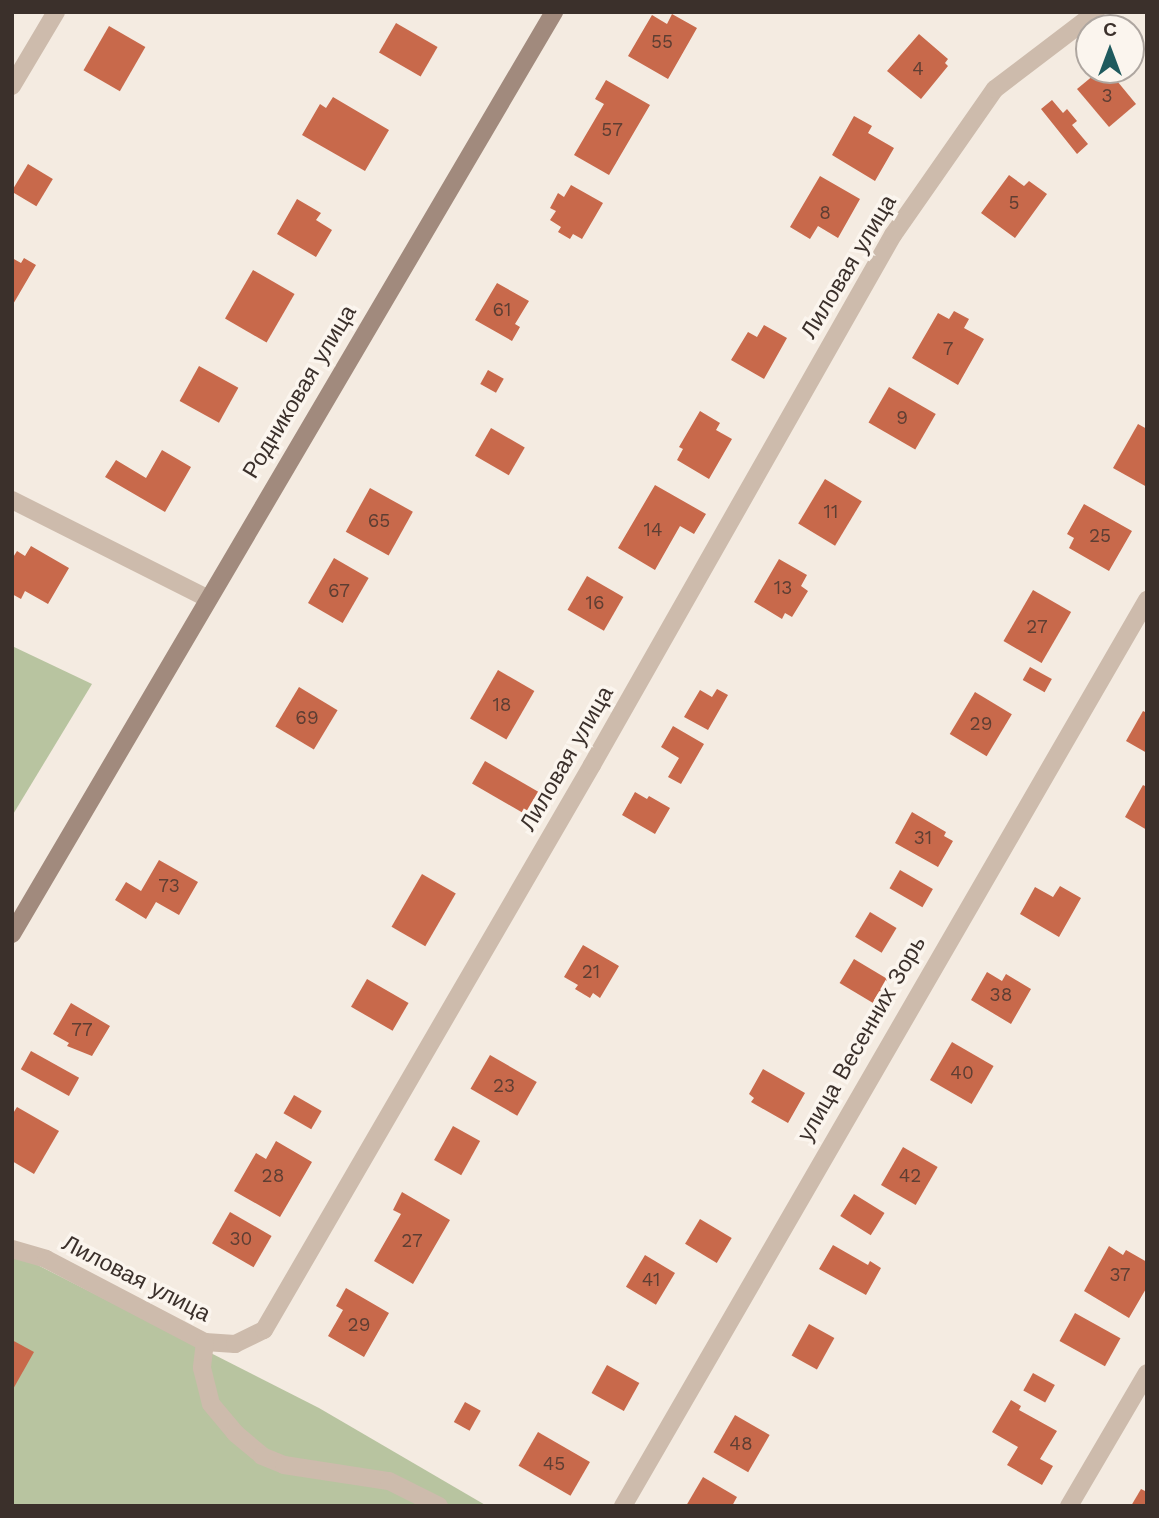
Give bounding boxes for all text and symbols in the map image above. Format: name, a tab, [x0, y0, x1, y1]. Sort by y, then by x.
north arrow	[1075, 14, 1145, 84]
text: С	[1103, 18, 1117, 41]
house number: 55	[651, 31, 673, 53]
house number: 4	[912, 58, 924, 80]
house number: 3	[1101, 85, 1113, 107]
house number: 57	[601, 119, 623, 141]
street label: Лиловая улица	[795, 190, 903, 344]
house number: 5	[1008, 192, 1020, 214]
house number: 8	[819, 202, 831, 224]
house number: 61	[493, 299, 511, 321]
street label: Родниковая улица	[237, 300, 363, 484]
house number: 7	[943, 338, 953, 360]
house number: 9	[896, 407, 908, 429]
house number: 11	[824, 501, 838, 523]
house number: 65	[368, 510, 390, 532]
house number: 14	[643, 519, 663, 541]
house number: 25	[1089, 525, 1111, 547]
house number: 13	[774, 577, 792, 599]
house number: 67	[328, 580, 350, 602]
house number: 16	[586, 592, 604, 614]
house number: 27	[1026, 616, 1048, 638]
street label: Лиловая улица	[514, 682, 620, 836]
house number: 18	[492, 694, 512, 716]
house number: 69	[295, 707, 319, 729]
house number: 29	[970, 713, 992, 735]
house number: 31	[914, 827, 932, 849]
house number: 73	[158, 875, 180, 897]
street label: улица Весенних Зорь	[792, 931, 932, 1147]
house number: 21	[582, 961, 600, 983]
house number: 38	[990, 984, 1012, 1006]
house number: 77	[71, 1019, 93, 1041]
house number: 40	[950, 1062, 974, 1084]
house number: 23	[493, 1075, 515, 1097]
house number: 28	[262, 1165, 284, 1187]
house number: 42	[899, 1165, 921, 1187]
house number: 30	[230, 1228, 252, 1250]
street label: Лиловая улица	[57, 1230, 215, 1328]
house number: 27	[401, 1230, 423, 1252]
house number: 37	[1110, 1264, 1130, 1286]
house number: 41	[642, 1269, 660, 1291]
house number: 29	[348, 1314, 370, 1336]
house number: 48	[729, 1433, 753, 1455]
house number: 45	[543, 1453, 565, 1475]

